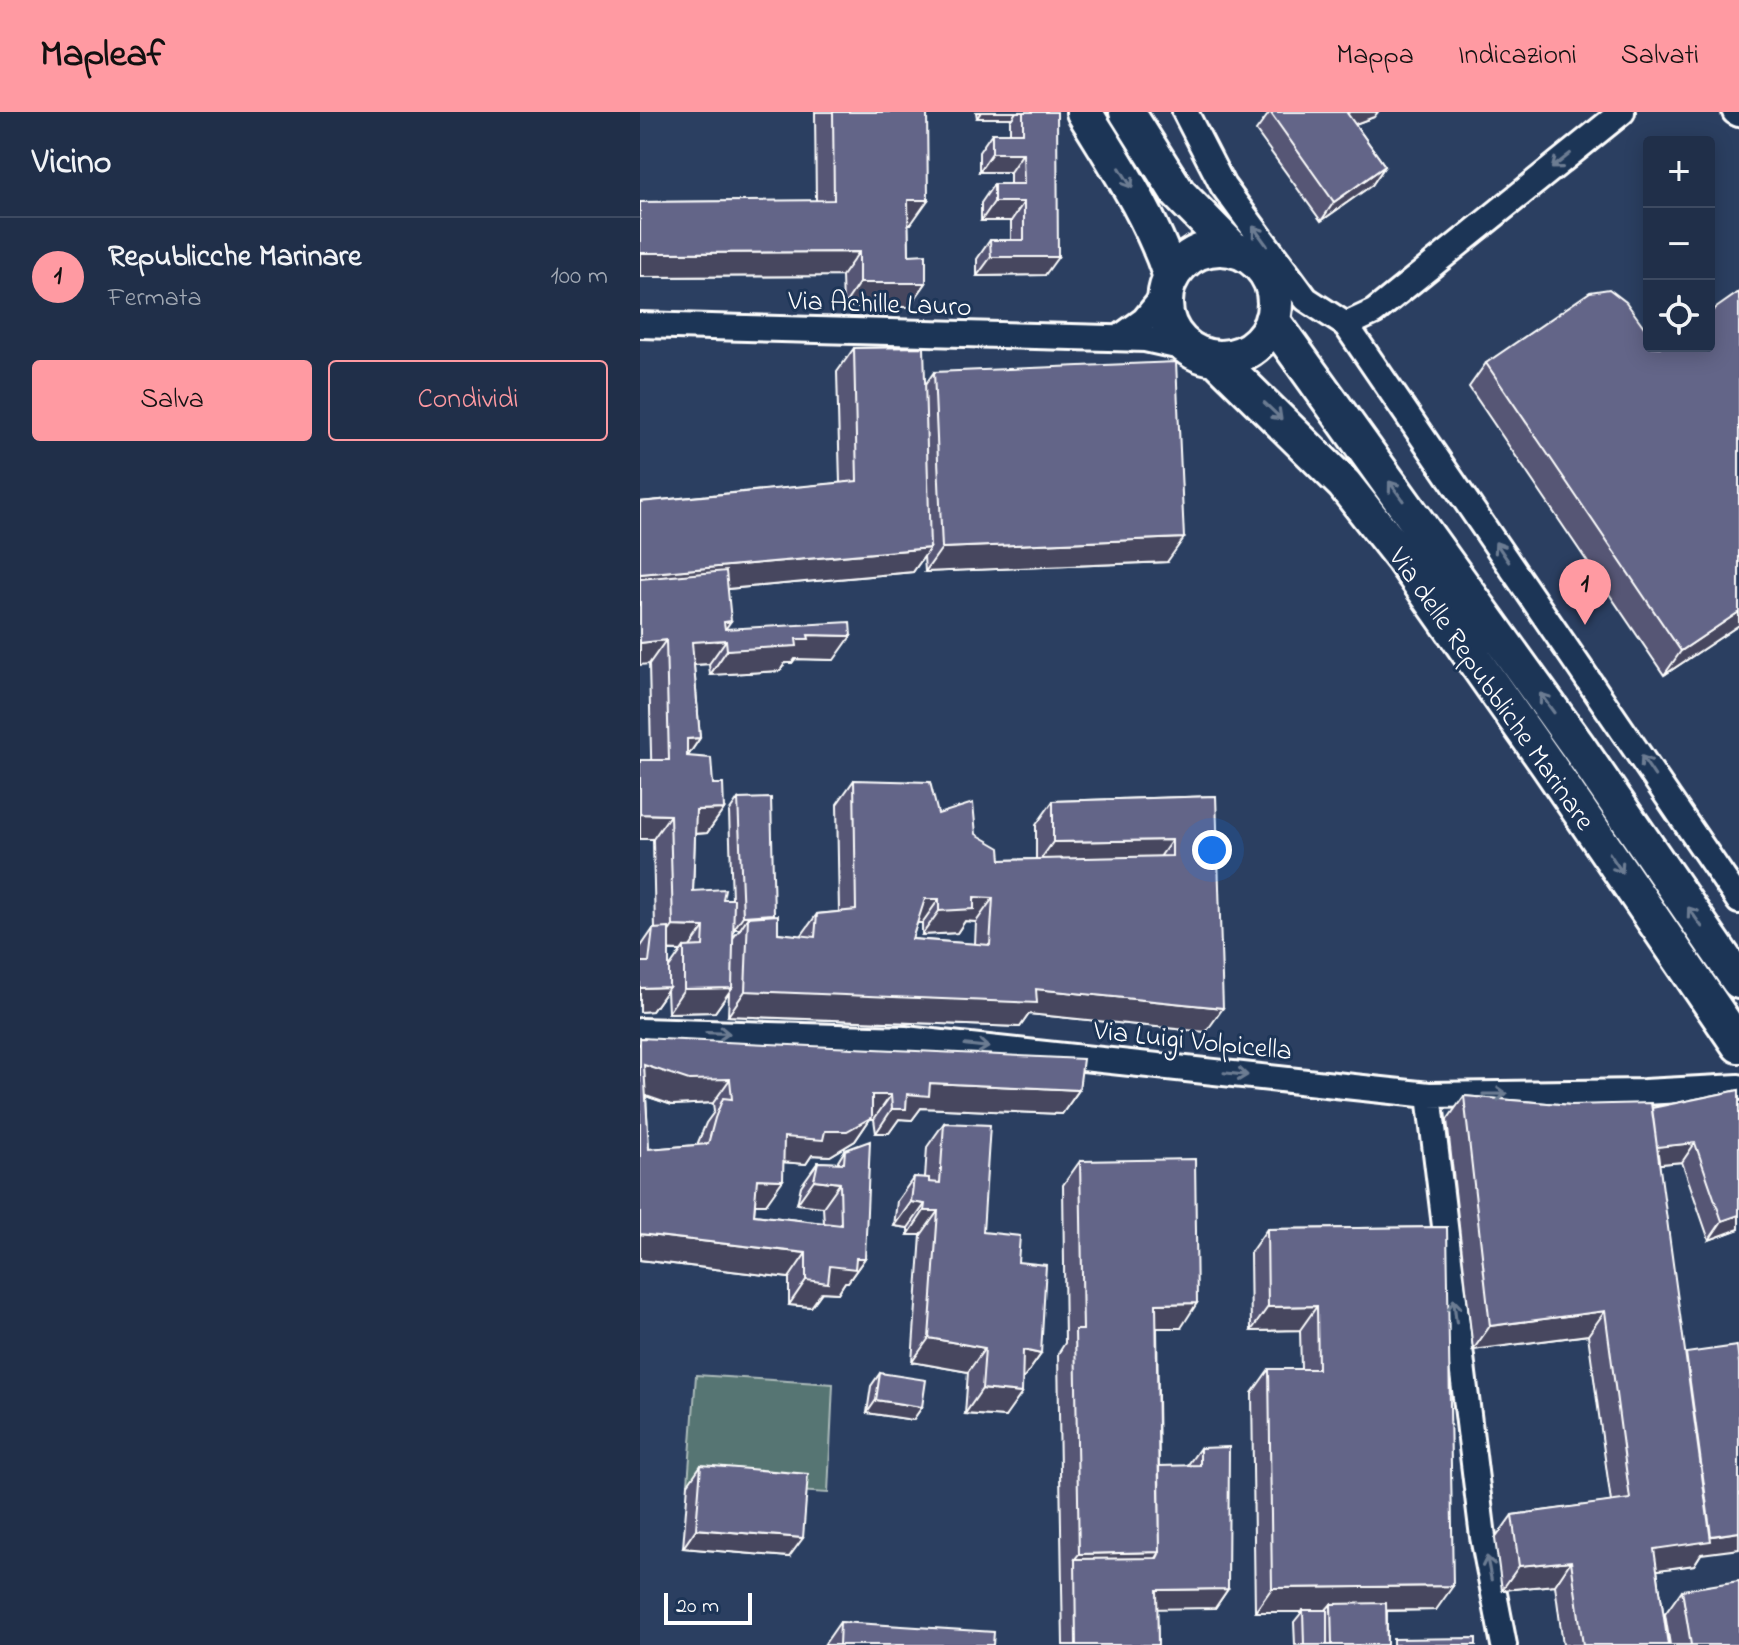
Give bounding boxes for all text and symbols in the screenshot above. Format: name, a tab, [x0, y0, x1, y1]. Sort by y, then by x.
text: Mapleaf	[40, 28, 165, 84]
text: Mappa	[1336, 36, 1414, 77]
text: Indicazioni	[1458, 36, 1577, 77]
text: Salvati	[1621, 36, 1699, 77]
map controls	[1643, 136, 1715, 352]
button: +	[1643, 136, 1715, 208]
text: Vicino	[32, 139, 111, 189]
one-way arrow	[1551, 152, 1572, 170]
one-way arrow	[1118, 166, 1134, 189]
button: −	[1643, 208, 1715, 280]
one-way arrow	[1252, 225, 1268, 247]
text: Republicche Marinare	[108, 236, 361, 280]
text: 1	[54, 258, 62, 296]
text: 100 m	[551, 258, 608, 296]
text: Fermata	[108, 280, 202, 318]
button: locate	[1643, 280, 1715, 352]
street label: Via Achille Lauro	[787, 282, 972, 329]
button: Salva	[32, 360, 312, 441]
button: Condividi	[328, 360, 608, 441]
one-way arrow	[1263, 401, 1282, 420]
one-way arrow	[1387, 481, 1404, 503]
street label: Via delle Repubbliche Marinare	[1376, 539, 1604, 840]
one-way arrow	[1494, 541, 1510, 563]
pin: 1	[1559, 559, 1611, 625]
one-way arrow	[1539, 692, 1555, 714]
one-way arrow	[1640, 756, 1656, 778]
your location	[1192, 830, 1232, 870]
one-way arrow	[1607, 851, 1624, 873]
one-way arrow	[1687, 906, 1703, 928]
street label: Via Luigi Volpicella	[1091, 1012, 1294, 1073]
one-way arrow	[704, 1025, 731, 1041]
one-way arrow	[964, 1039, 990, 1054]
one-way arrow	[1222, 1067, 1249, 1082]
one-way arrow	[1481, 1086, 1508, 1102]
one-way arrow	[1448, 1298, 1463, 1325]
one-way arrow	[1481, 1556, 1496, 1582]
scale bar	[664, 1589, 752, 1625]
text: 20 m	[676, 1591, 719, 1623]

